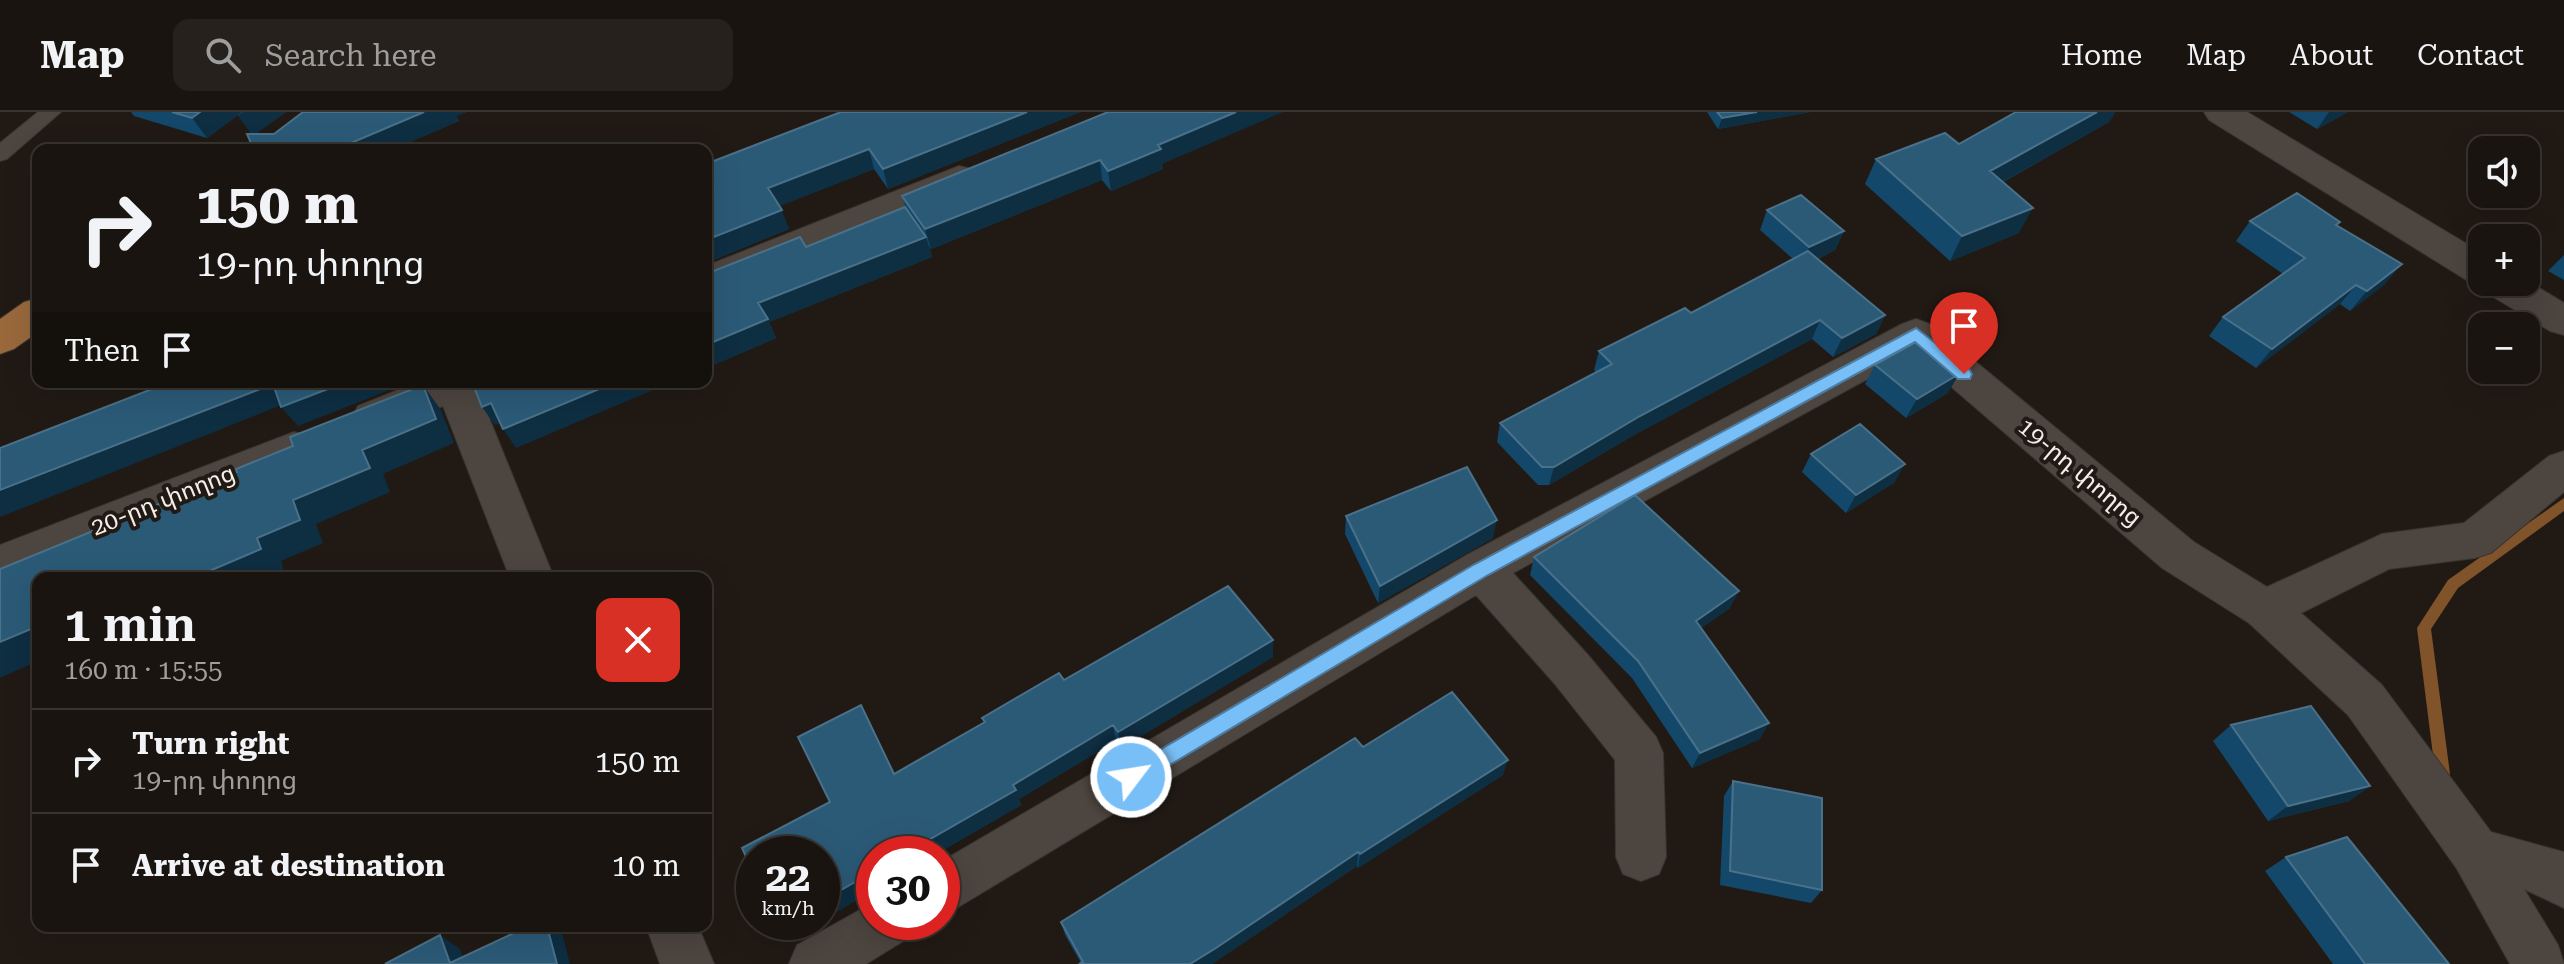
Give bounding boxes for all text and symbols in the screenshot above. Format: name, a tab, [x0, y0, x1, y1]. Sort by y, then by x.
search box	[173, 19, 733, 91]
text: Map	[40, 33, 125, 77]
icon: search	[201, 33, 245, 77]
text: Search here	[265, 38, 437, 73]
text: Home	[2061, 39, 2142, 72]
text: Map	[2186, 39, 2246, 72]
text: About	[2290, 39, 2373, 72]
text: Contact	[2417, 39, 2524, 72]
map controls	[2468, 136, 2540, 384]
button: sound	[2468, 136, 2540, 208]
text: 150 m	[196, 171, 358, 237]
icon: right	[64, 176, 168, 280]
button: +	[2468, 224, 2540, 296]
text: 19-րդ փողոց	[196, 243, 425, 285]
pin	[1930, 292, 1998, 374]
icon: arrive	[1942, 304, 1986, 348]
button: −	[2468, 312, 2540, 384]
icon: arrive	[155, 328, 199, 372]
text: Then	[64, 333, 139, 368]
street label: 19-րդ փողոց	[2013, 412, 2147, 532]
street label: 20-րդ փողոց	[87, 458, 239, 542]
text: 1 min	[64, 597, 196, 653]
button: close	[596, 598, 680, 682]
text: 160 m · 15:55	[64, 655, 223, 685]
text: Turn right	[132, 726, 289, 761]
position arrow	[1089, 735, 1173, 819]
icon: right	[64, 739, 108, 783]
text: 150 m	[595, 744, 680, 779]
text: 19-րդ փողոց	[132, 765, 297, 795]
speed limit sign: 30	[856, 836, 960, 940]
icon: arrive	[64, 843, 108, 887]
text: Arrive at destination	[132, 848, 445, 883]
text: 10 m	[611, 848, 680, 883]
text: 22	[766, 854, 810, 901]
text: km/h	[761, 896, 815, 920]

